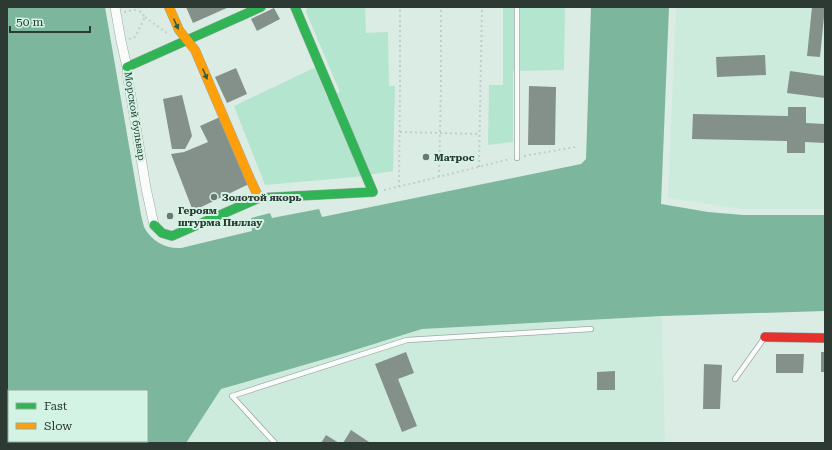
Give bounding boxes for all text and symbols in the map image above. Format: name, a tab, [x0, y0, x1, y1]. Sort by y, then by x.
scale bar	[10, 8, 90, 34]
text: 50 m	[16, 15, 43, 29]
one-way arrow	[173, 19, 179, 30]
one-way arrow	[202, 68, 208, 79]
street label: Морской бульвар	[123, 71, 148, 162]
marker: Матрос	[421, 152, 431, 162]
place label: Матрос	[434, 152, 475, 163]
marker: Золотой якорь	[209, 192, 219, 202]
place label: Золотой якорь	[222, 192, 301, 203]
place label: Героям штурма Пиллау	[178, 205, 262, 228]
marker: Героям штурма Пиллау	[165, 211, 175, 221]
legend	[8, 390, 148, 442]
text: Fast	[44, 399, 68, 413]
text: Slow	[44, 419, 72, 433]

